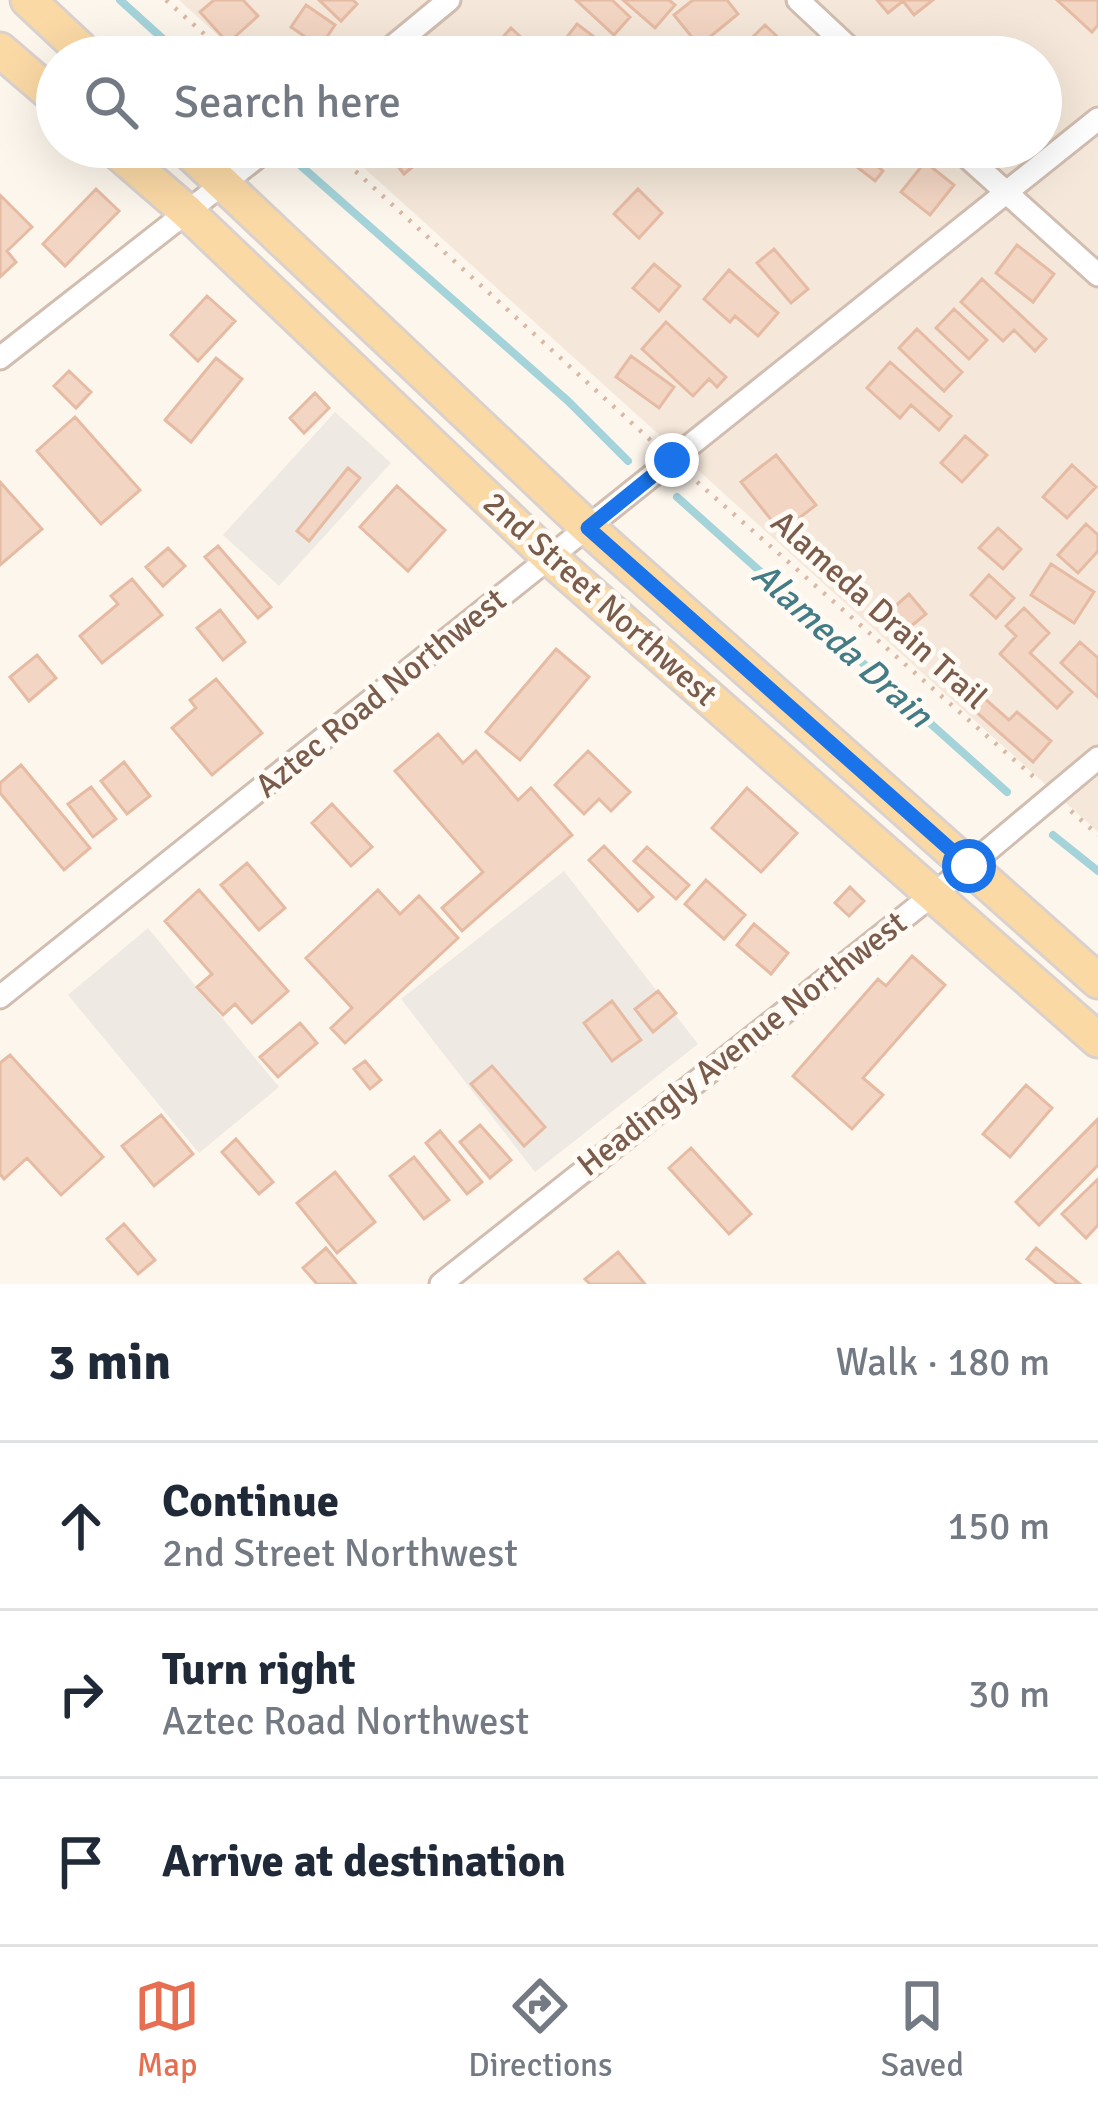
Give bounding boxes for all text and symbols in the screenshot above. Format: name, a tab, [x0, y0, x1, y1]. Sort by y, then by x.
search box	[36, 36, 1062, 168]
icon: search	[78, 69, 144, 135]
text: Search here	[174, 75, 401, 130]
route end	[645, 433, 699, 487]
street label: 2nd Street Northwest	[474, 483, 726, 715]
street label: Alameda Drain Trail	[763, 503, 995, 717]
water label: Alameda Drain	[743, 553, 941, 737]
street label: Aztec Road Northwest	[247, 579, 515, 807]
route start	[942, 839, 996, 893]
street label: Headingly Avenue Northwest	[569, 903, 915, 1185]
text: 3 min	[48, 1331, 171, 1394]
text: Walk · 180 m	[836, 1338, 1050, 1386]
text: Continue	[162, 1474, 339, 1529]
icon: ahead	[48, 1493, 114, 1559]
text: 150 m	[947, 1502, 1050, 1550]
text: 2nd Street Northwest	[162, 1529, 518, 1577]
text: Turn right	[162, 1642, 356, 1697]
icon: right	[48, 1661, 114, 1727]
text: 30 m	[968, 1670, 1050, 1718]
text: Aztec Road Northwest	[162, 1697, 529, 1745]
icon: arrive	[48, 1829, 114, 1895]
text: Arrive at destination	[162, 1834, 566, 1889]
tab: Map	[134, 1973, 200, 2086]
tab: Directions	[468, 1973, 613, 2086]
tab: Saved	[881, 1973, 964, 2086]

